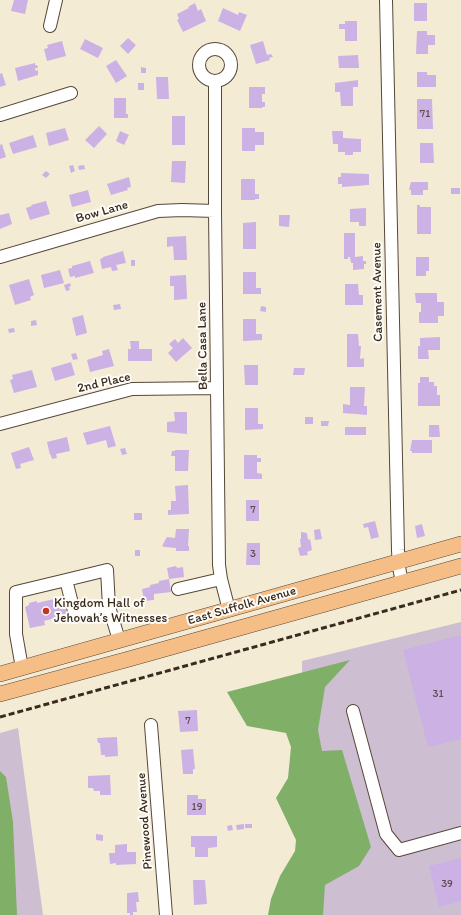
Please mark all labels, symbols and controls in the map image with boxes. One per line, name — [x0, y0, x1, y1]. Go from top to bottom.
house number: 71 — [420, 107, 430, 121]
street label: Bow Lane — [74, 197, 130, 227]
street label: Casement Avenue — [369, 242, 387, 342]
street label: Bella Casa Lane — [194, 302, 212, 390]
street label: 2nd Place — [76, 369, 132, 397]
house number: 7 — [250, 503, 256, 517]
house number: 3 — [250, 547, 256, 561]
street label: East Suffolk Avenue — [186, 583, 298, 629]
place label: Kingdom Hall of Jehovah’s Witnesses — [54, 596, 167, 627]
marker: Kingdom Hall of Jehovah’s Witnesses — [41, 606, 51, 616]
house number: 31 — [432, 687, 444, 701]
house number: 7 — [185, 714, 191, 728]
street label: Pinewood Avenue — [134, 772, 156, 870]
house number: 19 — [192, 800, 202, 814]
house number: 39 — [441, 877, 453, 891]

